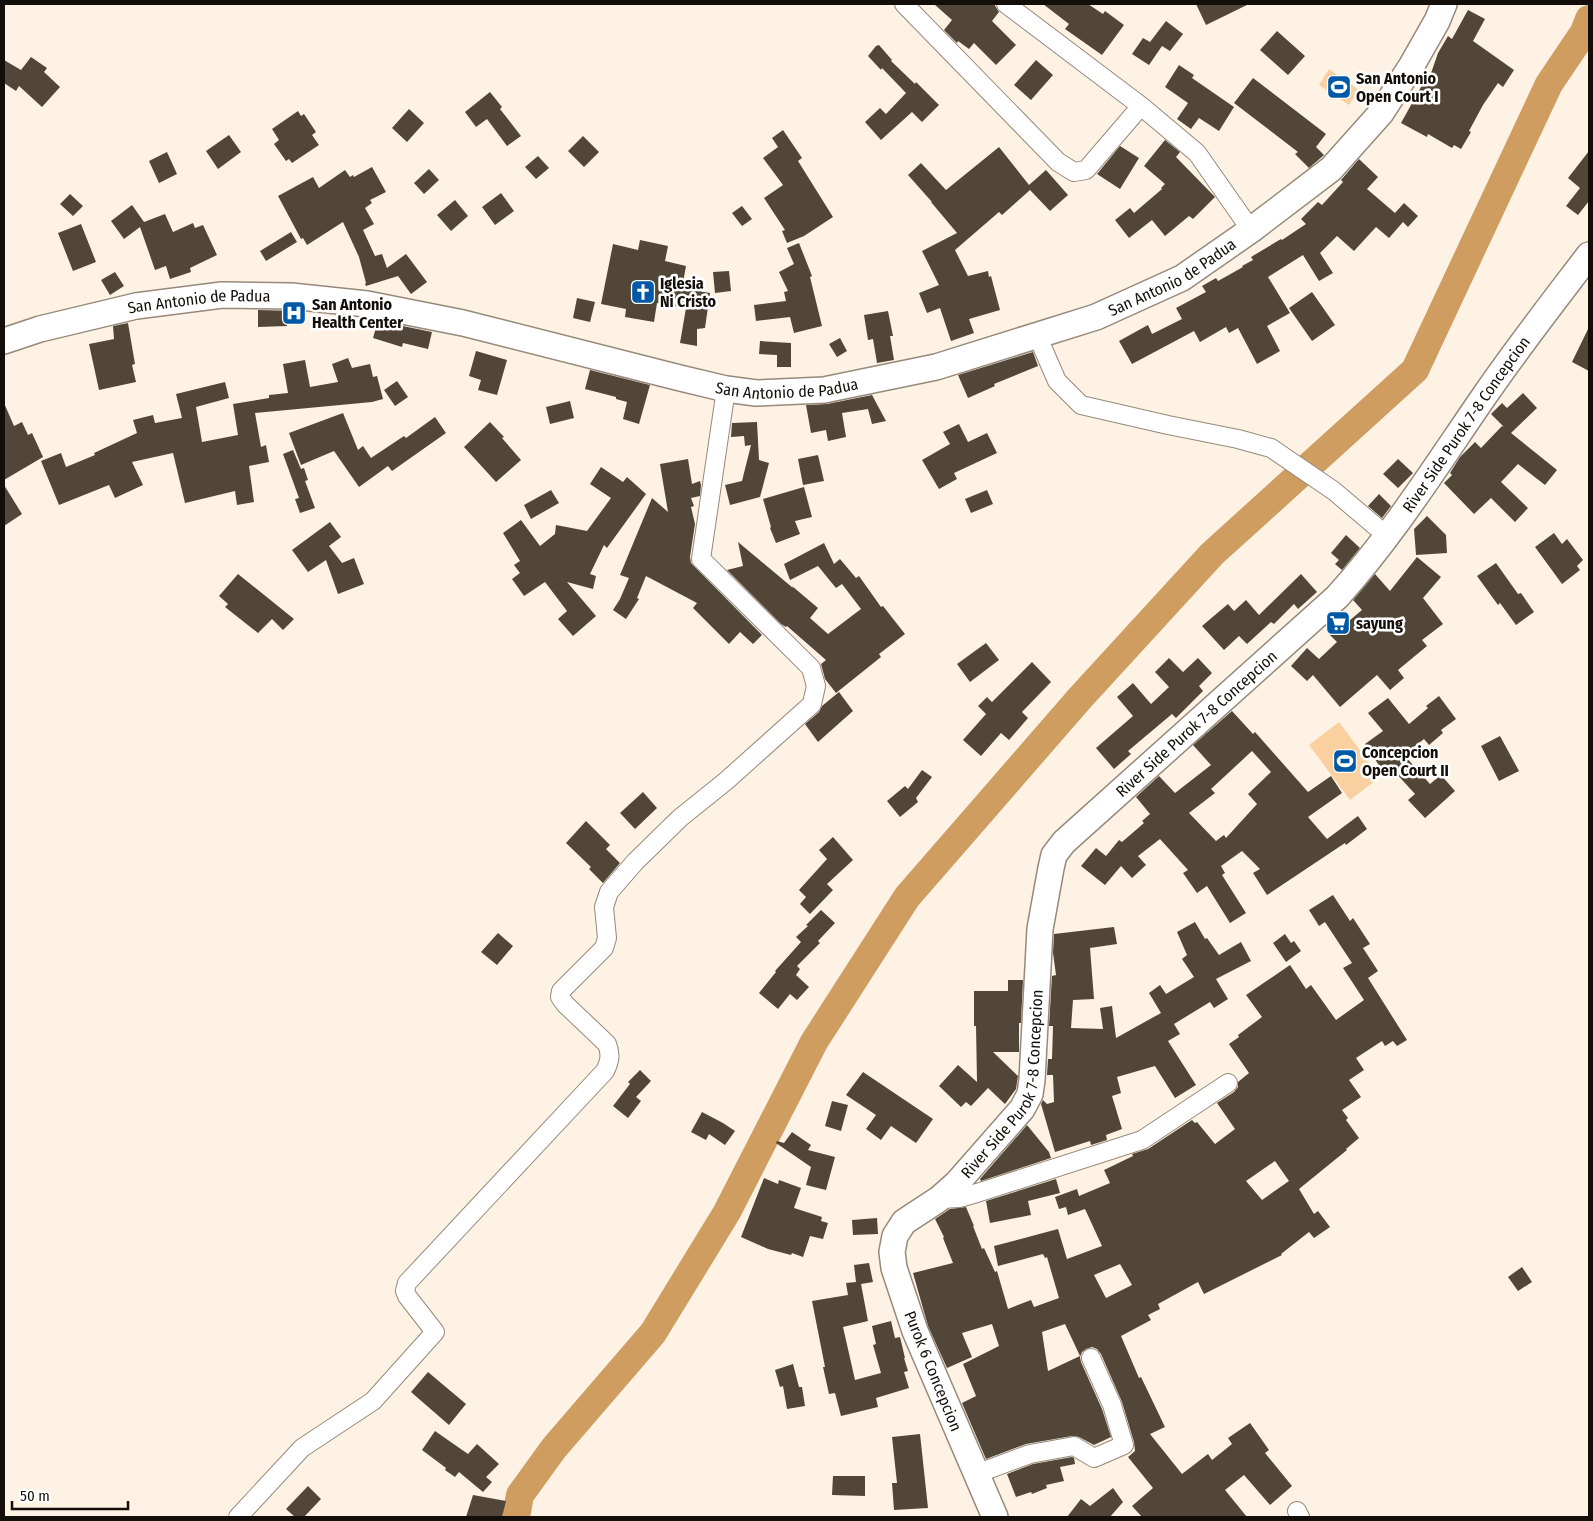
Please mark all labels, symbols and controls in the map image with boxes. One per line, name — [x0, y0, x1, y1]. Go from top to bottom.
place label: San Antonio Open Court I — [1356, 69, 1439, 106]
sports icon: San Antonio Open Court I — [1326, 74, 1352, 100]
street label: San Antonio de Padua — [1105, 234, 1239, 320]
place label: Iglesia Ni Cristo — [660, 274, 717, 311]
church icon: Iglesia Ni Cristo — [630, 279, 656, 305]
street label: San Antonio de Padua — [126, 285, 271, 317]
place label: San Antonio Health Center — [312, 295, 403, 332]
hospital icon: San Antonio Health Center — [281, 300, 307, 326]
street label: River Side Purok 7-8 Concepcion — [1398, 332, 1534, 516]
street label: San Antonio de Padua — [714, 374, 860, 403]
supermarket icon: sayung — [1325, 610, 1351, 636]
place label: sayung — [1356, 614, 1403, 633]
street label: River Side Purok 7-8 Concepcion — [1112, 646, 1281, 801]
place label: Concepcion Open Court II — [1362, 743, 1449, 780]
sports icon: Concepcion Open Court II — [1332, 748, 1358, 774]
street label: River Side Purok 7-8 Concepcion — [957, 989, 1046, 1182]
street label: Purok 6 Concepcion — [900, 1308, 966, 1434]
scale bar — [12, 1478, 129, 1510]
text: 50 m — [20, 1487, 50, 1505]

